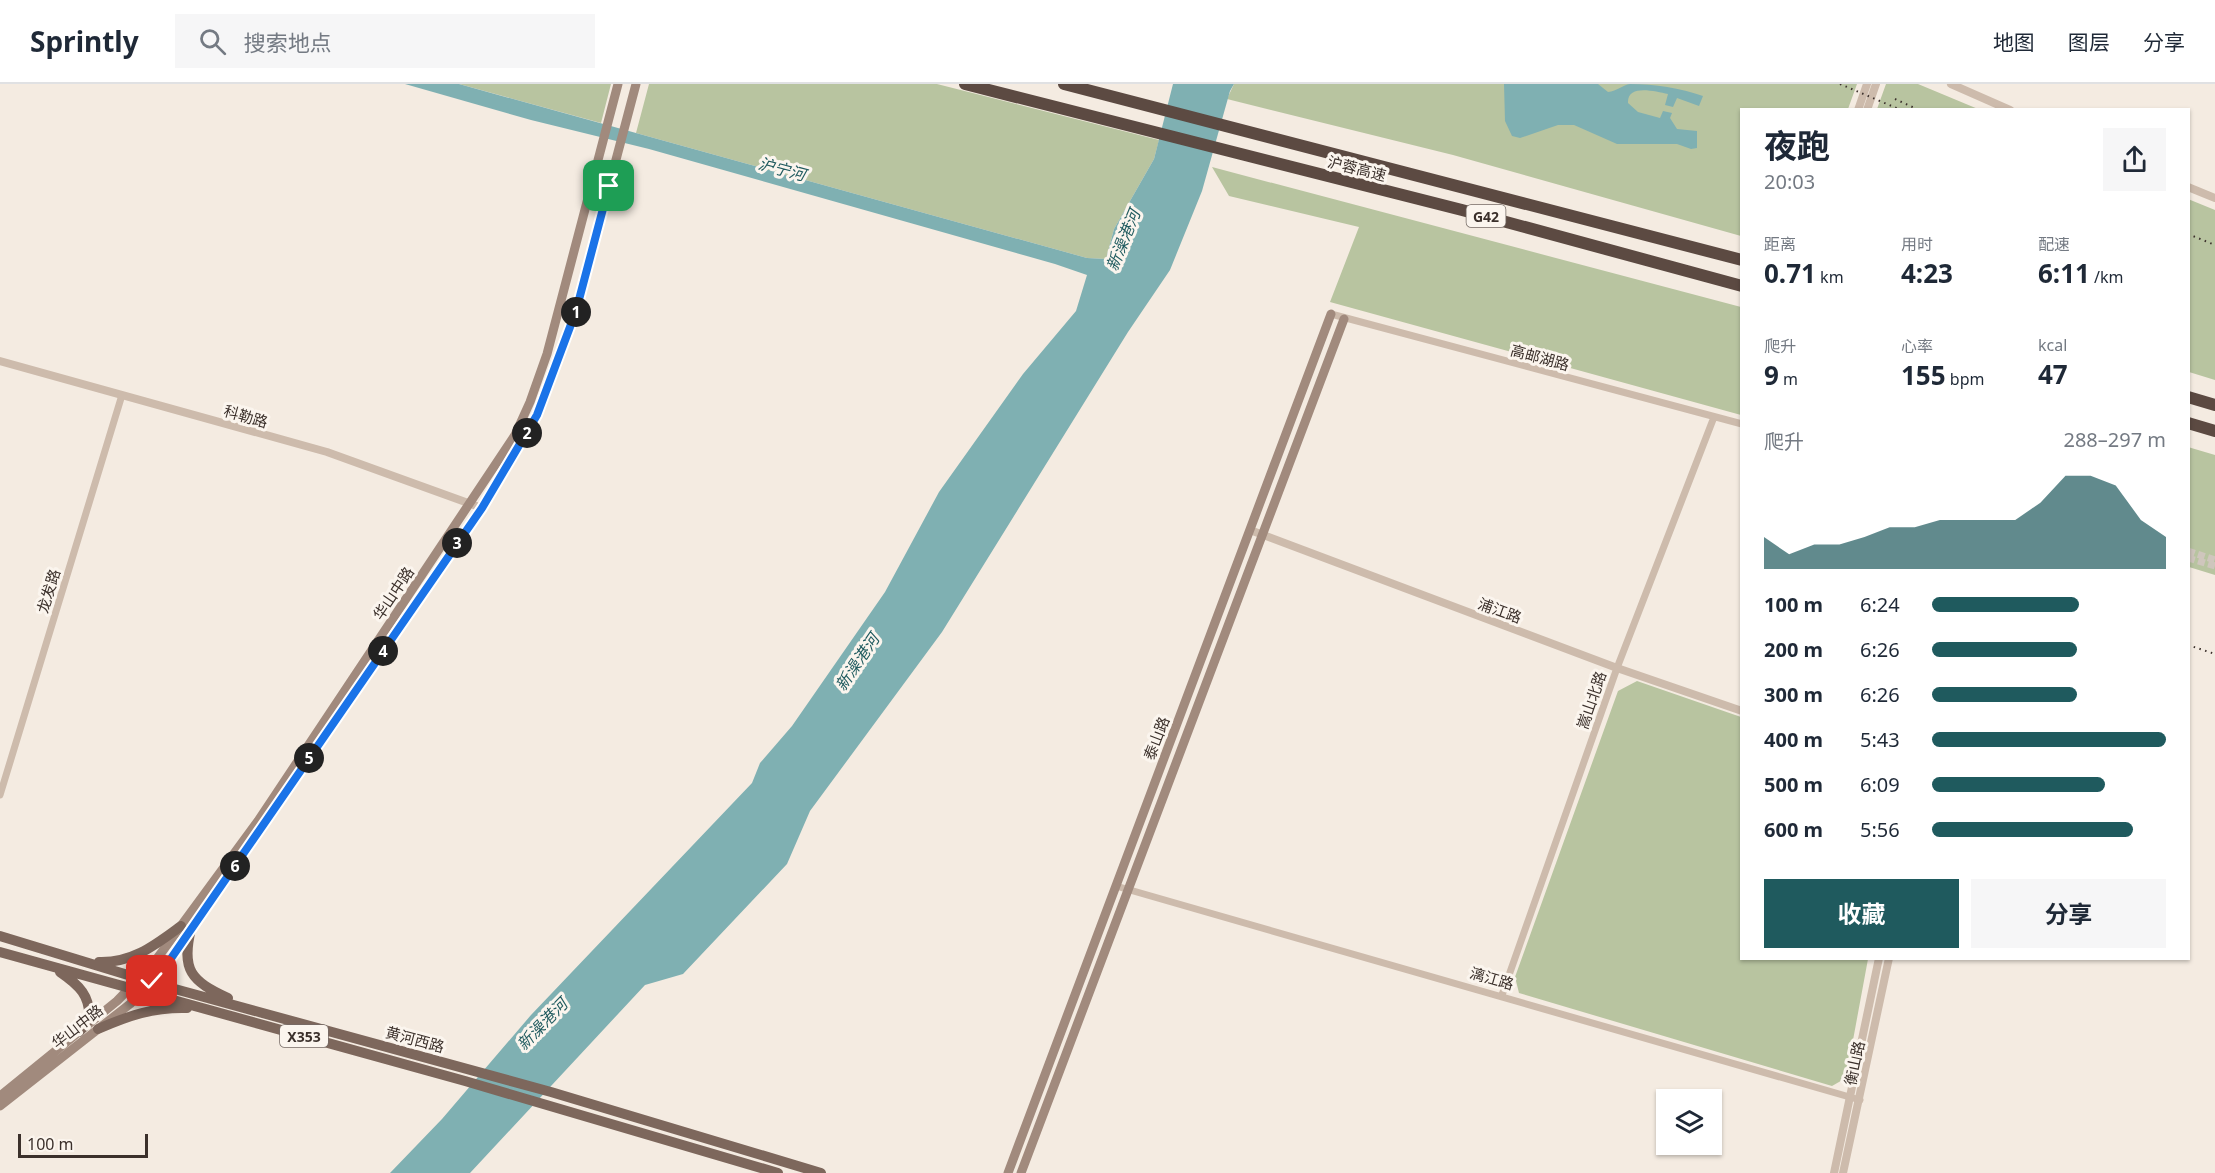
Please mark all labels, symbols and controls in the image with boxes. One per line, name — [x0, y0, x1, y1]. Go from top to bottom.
search box — [175, 14, 595, 68]
text: Sprintly — [30, 22, 139, 60]
icon: search — [196, 25, 229, 58]
text: 搜索地点 — [244, 27, 332, 57]
text: 地图 — [1993, 28, 2035, 56]
text: 图层 — [2068, 28, 2110, 56]
text: 分享 — [2143, 28, 2185, 56]
text: 夜跑 — [1764, 123, 1830, 168]
button: share — [2103, 128, 2166, 191]
street label: 沪蓉高速 — [1325, 151, 1389, 185]
water label: 沪宁河 — [756, 152, 811, 187]
pin — [583, 160, 634, 211]
text: 20:03 — [1764, 168, 1815, 195]
icon: arrive — [592, 169, 625, 202]
water label: 新澡港河 — [1101, 203, 1146, 274]
road number: G42 — [1466, 205, 1506, 227]
text: 距离 — [1764, 233, 1796, 255]
text: 用时 — [1901, 233, 1933, 255]
text: 配速 — [2038, 233, 2070, 255]
text: 0.71 — [1764, 255, 1816, 291]
text: 4:23 — [1901, 255, 1953, 291]
text: 6:11 — [2038, 255, 2090, 291]
text: km — [1816, 266, 1844, 288]
text: /km — [2090, 266, 2124, 288]
pin: 1 — [561, 297, 591, 327]
text: 1 — [571, 301, 581, 323]
text: kcal — [2038, 334, 2067, 356]
text: 爬升 — [1764, 335, 1796, 357]
text: 心率 — [1901, 335, 1933, 357]
street label: 高邮湖路 — [1508, 340, 1572, 374]
text: 47 — [2038, 356, 2068, 392]
text: 9 — [1764, 357, 1779, 393]
text: 155 — [1901, 357, 1946, 393]
text: m — [1779, 368, 1798, 390]
text: bpm — [1946, 368, 1984, 390]
street label: 科勒路 — [222, 400, 270, 432]
pin: 2 — [512, 418, 542, 448]
text: 2 — [522, 422, 532, 444]
text: 288–297 m — [2063, 426, 2166, 453]
text: 爬升 — [1764, 428, 1804, 455]
pin: 3 — [442, 528, 472, 558]
text: 3 — [452, 532, 462, 554]
street label: 华山中路 — [368, 563, 418, 623]
street label: 龙发路 — [32, 567, 64, 615]
text: 100 m — [1764, 591, 1823, 618]
text: 6:24 — [1860, 591, 1900, 618]
street label: 浦江路 — [1475, 593, 1525, 627]
water label: 新澡港河 — [830, 627, 886, 695]
pin: 4 — [368, 636, 398, 666]
text: 200 m — [1764, 636, 1823, 663]
text: 6:26 — [1860, 636, 1900, 663]
text: 4 — [378, 640, 388, 662]
street label: 嵩山北路 — [1572, 668, 1610, 732]
text: 300 m — [1764, 681, 1823, 708]
text: 6:26 — [1860, 681, 1900, 708]
street label: 泰山路 — [1139, 713, 1173, 763]
text: 400 m — [1764, 726, 1823, 753]
text: 5:43 — [1860, 726, 1900, 753]
pin: 5 — [294, 743, 324, 773]
text: 5 — [304, 747, 314, 769]
text: 500 m — [1764, 771, 1823, 798]
text: 6:09 — [1860, 771, 1900, 798]
text: 600 m — [1764, 816, 1823, 843]
text: 5:56 — [1860, 816, 1900, 843]
pin: 6 — [220, 851, 250, 881]
text: 6 — [230, 855, 240, 877]
button: 收藏 — [1764, 879, 1959, 948]
button: 分享 — [1971, 879, 2166, 948]
pin — [126, 955, 177, 1006]
street label: 漓江路 — [1468, 962, 1516, 994]
icon: check — [135, 964, 168, 997]
water label: 新澡港河 — [512, 991, 574, 1055]
street label: 华山中路 — [47, 1000, 107, 1052]
street label: 黄河西路 — [383, 1022, 447, 1056]
road number: X353 — [280, 1025, 328, 1047]
street label: 衡山路 — [1840, 1039, 1868, 1087]
map controls — [1656, 1089, 1722, 1155]
button: layers — [1656, 1089, 1722, 1155]
scale bar — [18, 1131, 148, 1158]
text: 100 m — [27, 1133, 74, 1155]

